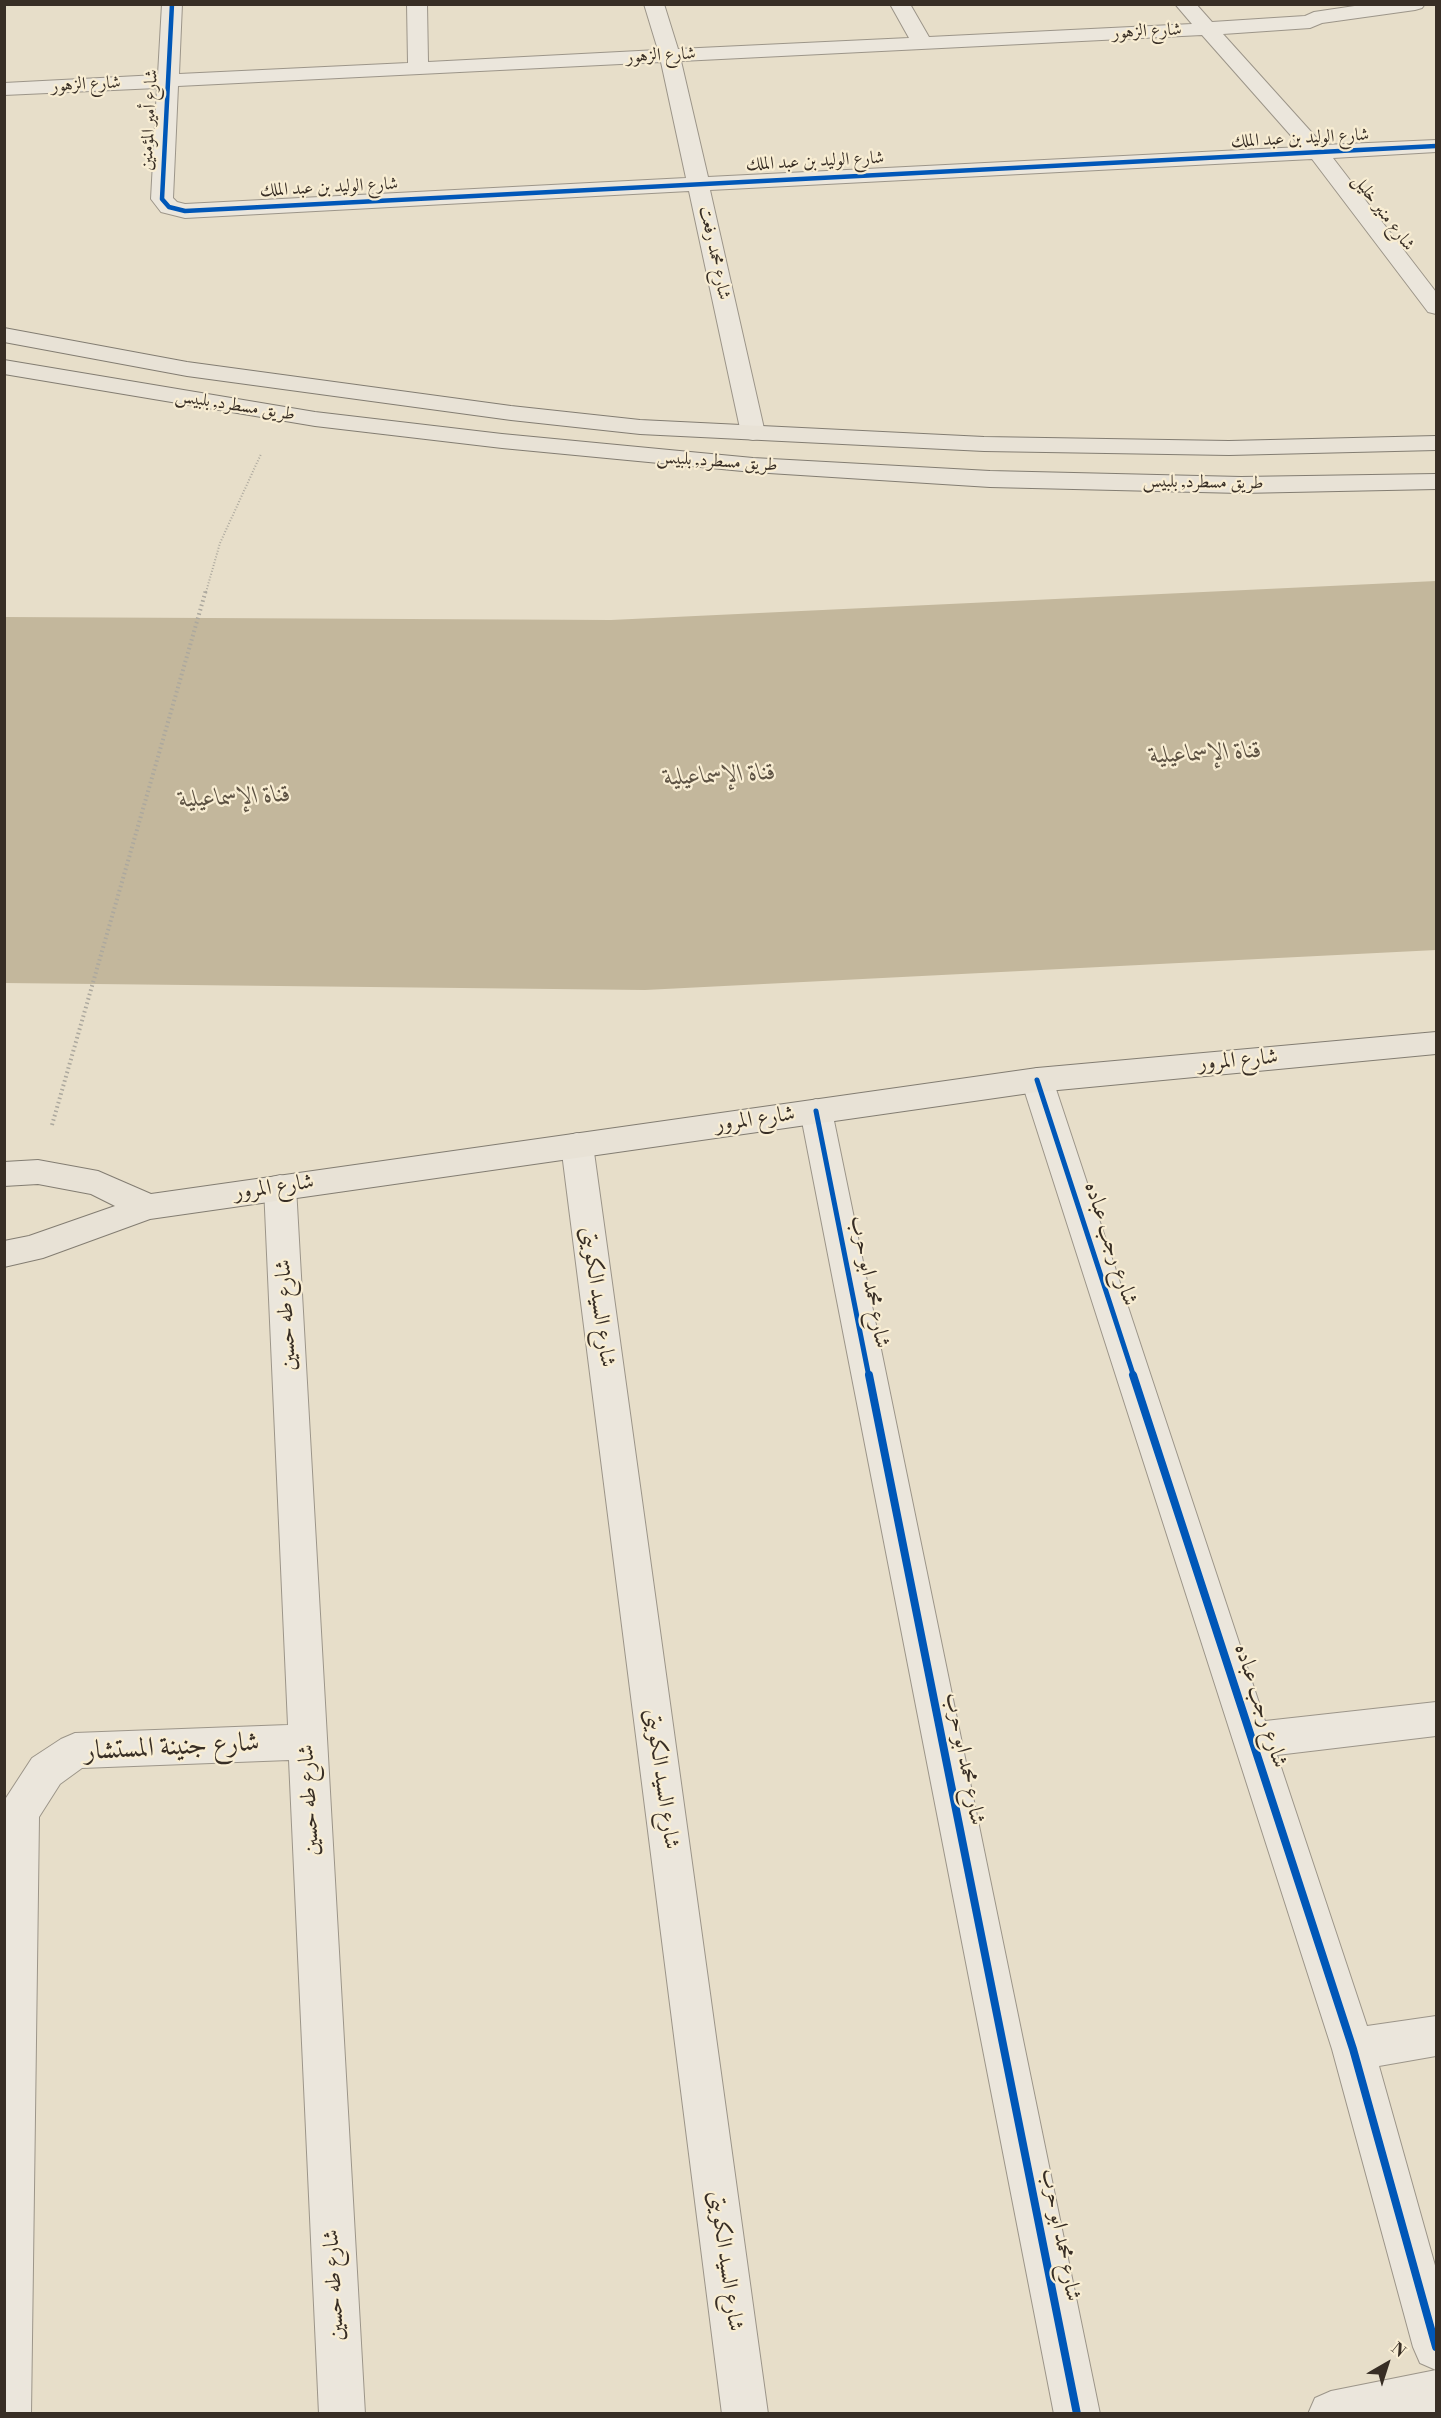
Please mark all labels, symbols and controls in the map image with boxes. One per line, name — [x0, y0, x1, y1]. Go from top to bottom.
street label: شارع الزهور — [1112, 19, 1182, 45]
street label: شارع الزهور — [626, 43, 696, 69]
street label: شارع أمير المؤمنين — [137, 69, 163, 171]
street label: شارع الزهور — [51, 72, 121, 98]
street label: شارع الوليد بن عبد الملك — [1230, 125, 1370, 153]
street label: شارع الوليد بن عبد الملك — [745, 148, 885, 176]
street label: شارع منير خليل — [1347, 170, 1419, 256]
street label: شارع الوليد بن عبد الملك — [259, 174, 399, 202]
street label: شارع محمد رفعت — [694, 204, 734, 302]
street label: طريق مسطرد, بلبيس — [174, 386, 296, 426]
street label: طريق مسطرد, بلبيس — [656, 447, 778, 477]
street label: طريق مسطرد, بلبيس — [1142, 471, 1264, 495]
water label: قناة الإسماعيلية — [1149, 737, 1263, 771]
water label: قناة الإسماعيلية — [663, 759, 777, 793]
water label: قناة الإسماعيلية — [178, 781, 292, 815]
street label: شارع المرور — [1197, 1044, 1279, 1078]
street label: شارع المرور — [713, 1101, 797, 1139]
street label: شارع المرور — [232, 1169, 316, 1207]
street label: شارع رجب عباده — [1078, 1179, 1142, 1309]
street label: شارع محمد ابو حرب — [843, 1213, 895, 1351]
street label: شارع السيد الكويتى — [574, 1225, 620, 1369]
street label: شارع طه حسين — [271, 1259, 303, 1371]
street label: شارع رجب عباده — [1228, 1641, 1292, 1771]
street label: شارع محمد ابو حرب — [938, 1690, 990, 1828]
street label: شارع السيد الكويتى — [638, 1707, 684, 1851]
street label: شارع جنينة المستشار — [84, 1727, 260, 1769]
street label: شارع طه حسين — [294, 1744, 326, 1856]
street label: شارع محمد ابو حرب — [1034, 2166, 1086, 2304]
street label: شارع السيد الكويتى — [702, 2189, 748, 2333]
street label: شارع طه حسين — [319, 2229, 351, 2341]
north arrow — [1357, 2334, 1417, 2394]
text: N — [1387, 2338, 1410, 2362]

